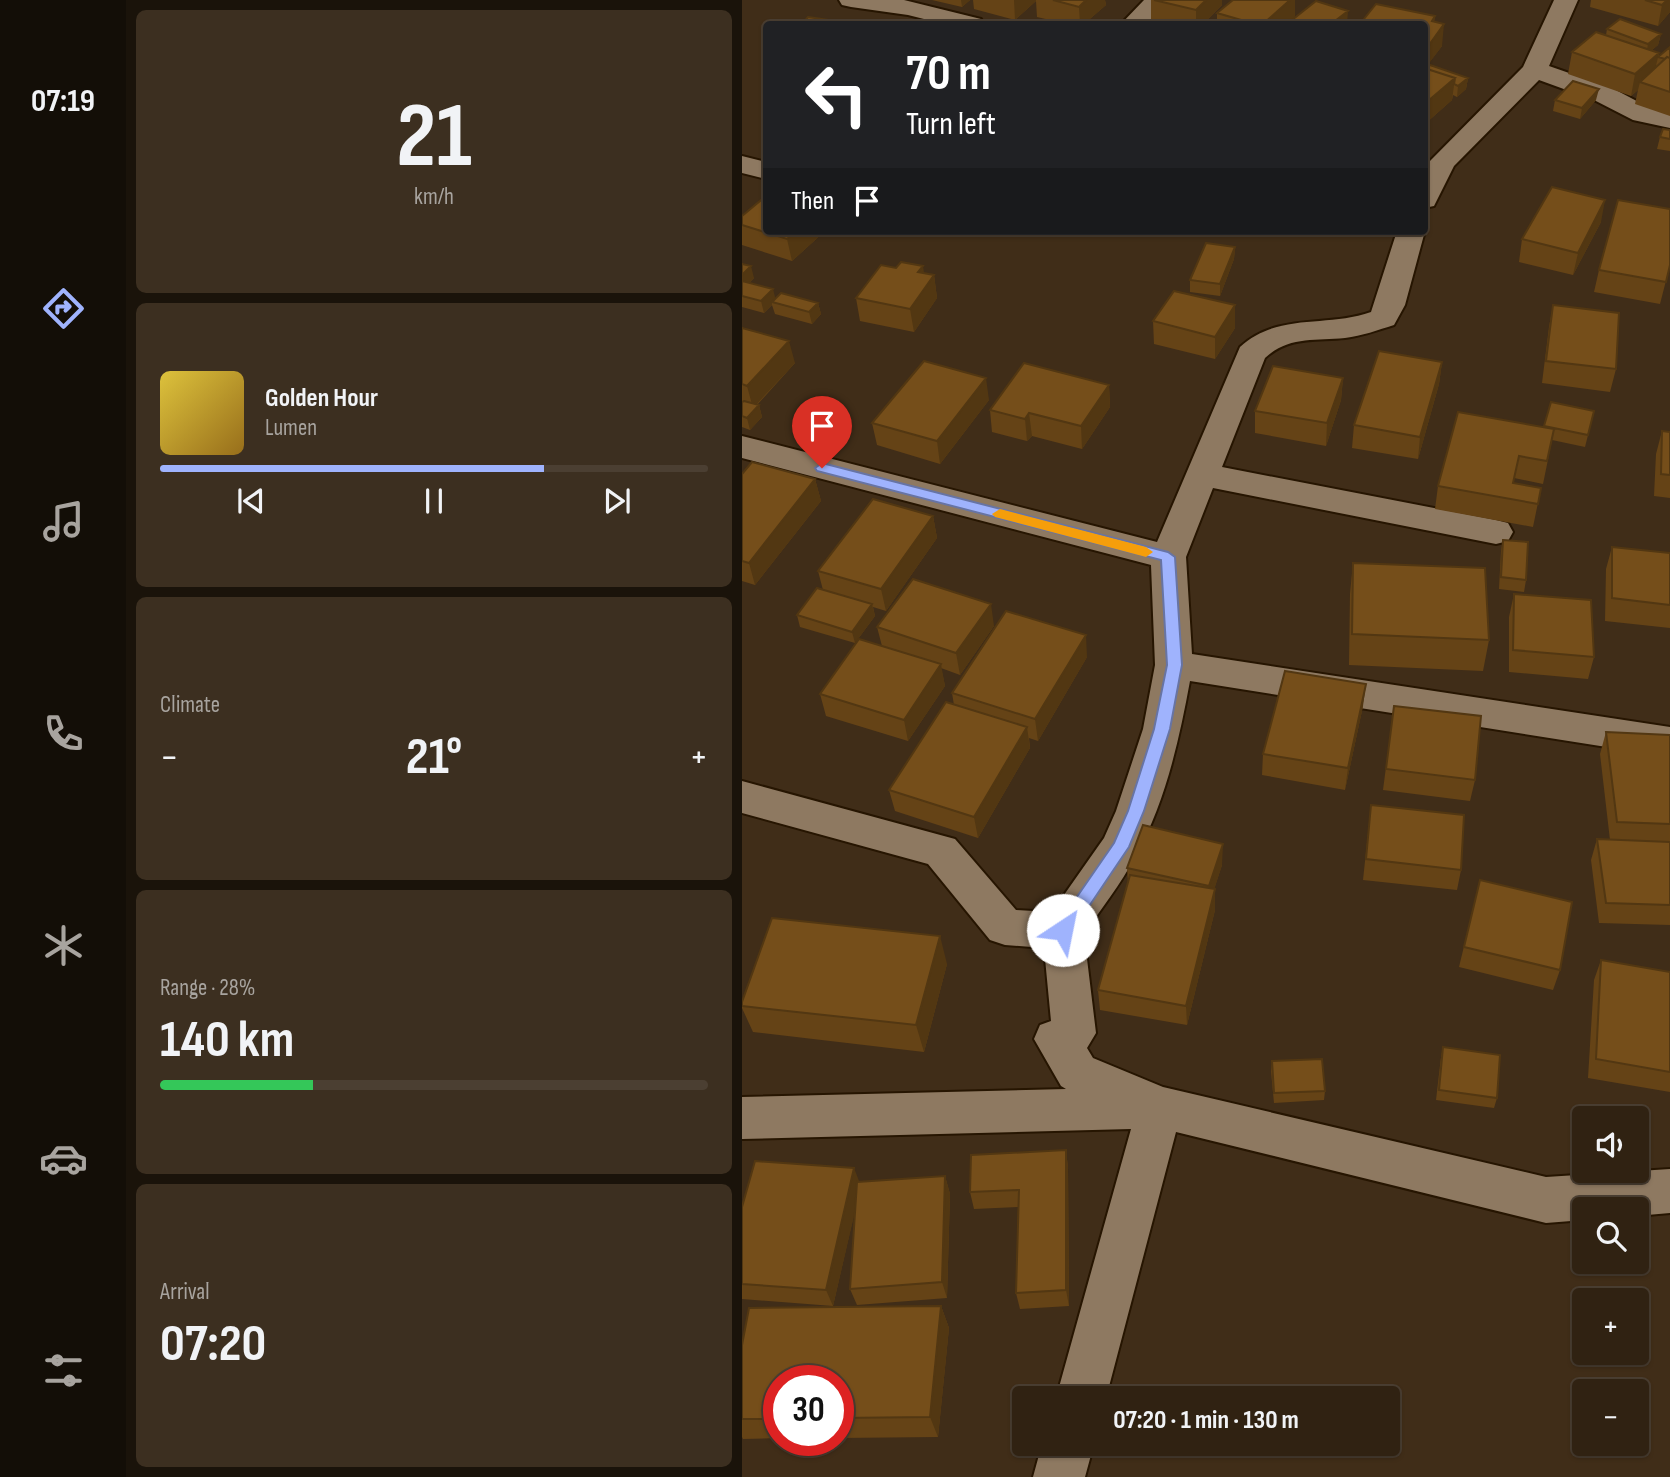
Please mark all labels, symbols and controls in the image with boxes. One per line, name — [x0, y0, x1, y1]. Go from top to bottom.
text: 70 m — [906, 45, 991, 104]
icon: left — [791, 49, 882, 140]
text: 07:19 — [31, 82, 95, 121]
text: 21 — [396, 83, 472, 192]
text: Turn left — [906, 105, 996, 144]
icon: arrive — [848, 182, 886, 220]
text: km/h — [414, 183, 454, 211]
text: Then — [791, 186, 834, 217]
icon: directions — [39, 284, 88, 333]
text: Golden Hour — [265, 383, 378, 414]
pin — [792, 396, 852, 468]
icon: arrive — [803, 407, 841, 445]
text: Lumen — [265, 414, 317, 442]
icon: previous — [232, 482, 270, 520]
icon: pause — [415, 482, 453, 520]
icon: next — [598, 482, 636, 520]
icon: music — [39, 497, 88, 546]
text: Climate — [160, 691, 220, 719]
icon: phone — [39, 709, 88, 758]
text: 21° — [406, 726, 462, 789]
text: − — [160, 735, 179, 780]
text: + — [689, 735, 708, 780]
position arrow — [1026, 893, 1100, 967]
icon: climate — [39, 921, 88, 970]
text: Range · 28% — [160, 974, 255, 1002]
text: 140 km — [160, 1009, 294, 1072]
map controls — [1572, 1106, 1649, 1456]
button: sound — [1572, 1106, 1649, 1183]
icon: car — [39, 1134, 88, 1183]
button: search — [1572, 1197, 1649, 1274]
text: Arrival — [160, 1278, 209, 1306]
button: + — [1572, 1288, 1649, 1365]
text: 07:20 — [160, 1313, 266, 1376]
icon: filters — [39, 1346, 88, 1395]
speed limit sign: 30 — [763, 1365, 854, 1456]
button: − — [1572, 1379, 1649, 1456]
text: 07:20 · 1 min · 130 m — [1113, 1405, 1299, 1436]

